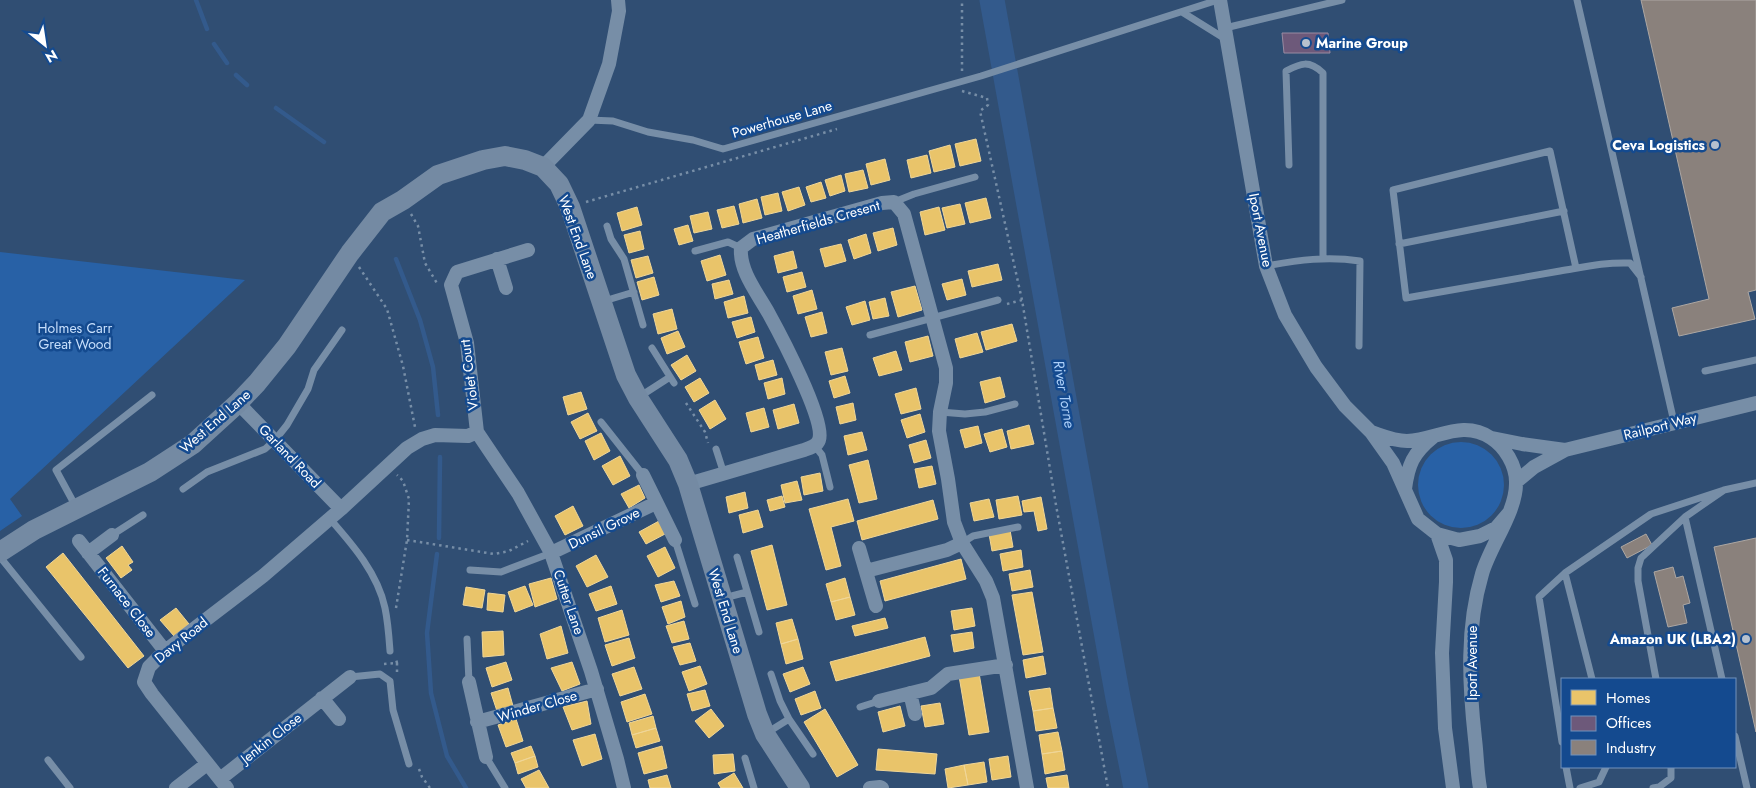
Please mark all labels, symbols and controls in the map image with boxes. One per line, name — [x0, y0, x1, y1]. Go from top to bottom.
north arrow — [20, 20, 70, 70]
place label: Marine Group — [1316, 33, 1408, 53]
marker: Marine Group — [1300, 37, 1312, 49]
text: N — [42, 45, 61, 68]
street label: Powerhouse Lane — [730, 95, 834, 143]
place label: Ceva Logistics — [1612, 135, 1706, 155]
marker: Ceva Logistics — [1709, 139, 1721, 151]
street label: Iport Avenue — [1244, 191, 1278, 269]
street label: West End Lane — [554, 192, 602, 282]
street label: Heatherfields Cresent — [754, 195, 883, 249]
park label: Holmes Carr Great Wood — [38, 318, 113, 354]
street label: Violet Court — [455, 338, 483, 412]
water label: River Torne — [1047, 358, 1081, 430]
street label: West End Lane — [175, 385, 255, 457]
street label: Railport Way — [1621, 407, 1699, 445]
street label: Garland Road — [254, 420, 326, 492]
street label: Dunsil Grove — [565, 502, 643, 554]
street label: Furnace Close — [93, 563, 161, 641]
street label: West End Lane — [704, 566, 748, 656]
street label: Cutter Lane — [549, 567, 589, 637]
street label: Davy Road — [150, 612, 212, 668]
street label: Iport Avenue — [1462, 625, 1482, 701]
place label: Amazon UK (LBA2) — [1609, 629, 1736, 649]
marker: Amazon UK (LBA2) — [1740, 633, 1752, 645]
legend — [1561, 678, 1736, 768]
street label: Winder Close — [495, 685, 579, 727]
text: Homes — [1606, 687, 1650, 709]
street label: Jenkin Close — [235, 708, 306, 769]
text: Offices — [1606, 712, 1651, 734]
text: Industry — [1606, 737, 1656, 759]

